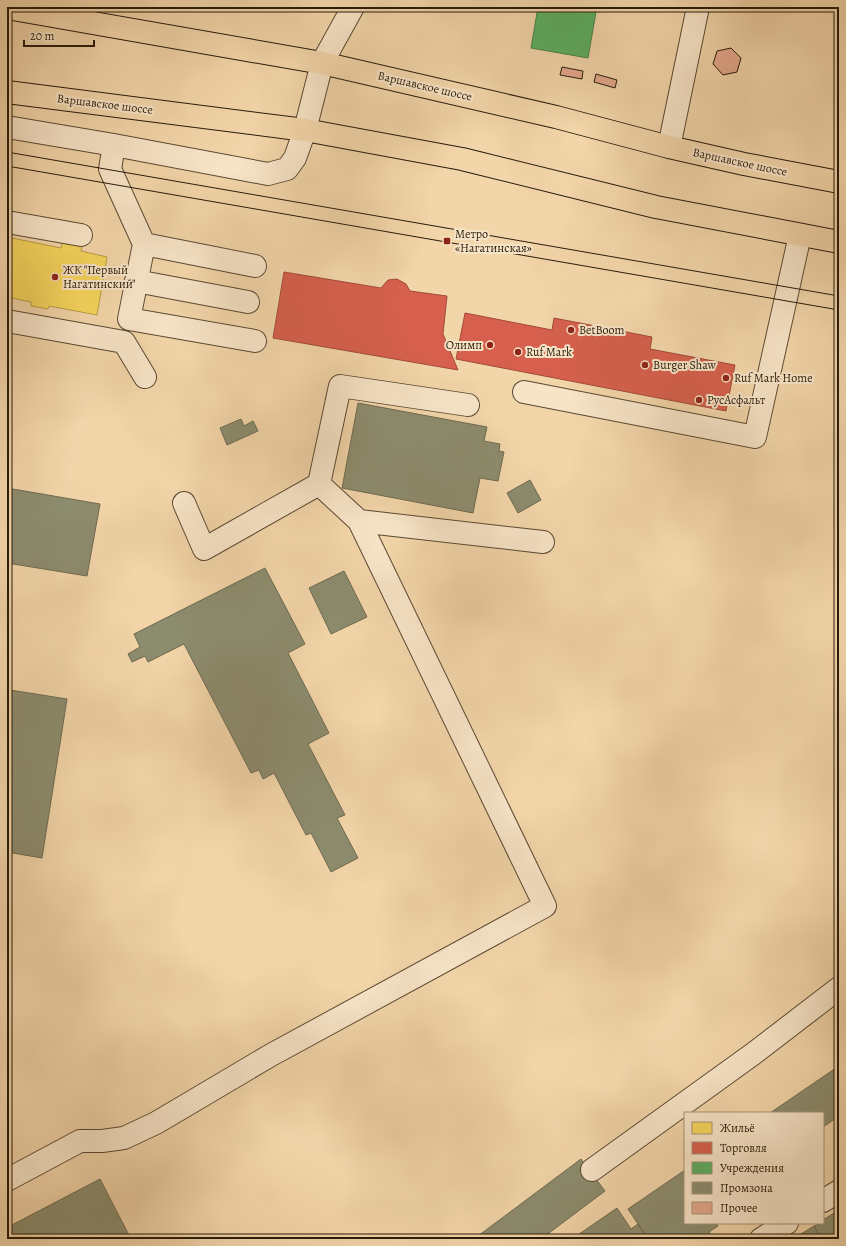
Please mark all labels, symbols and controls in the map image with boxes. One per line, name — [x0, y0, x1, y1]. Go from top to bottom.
scale bar — [24, 22, 94, 48]
text: 20 m — [30, 28, 54, 44]
street label: Варшавское шоссе — [376, 67, 474, 105]
street label: Варшавское шоссе — [56, 90, 154, 118]
street label: Варшавское шоссе — [691, 144, 789, 180]
place label: Метро «Нагатинская» — [455, 226, 532, 256]
marker: Метро «Нагатинская» — [442, 236, 452, 246]
place label: ЖК "Первый Нагатинский" — [63, 262, 136, 292]
marker: ЖК "Первый Нагатинский" — [50, 272, 60, 282]
place label: BetBoom — [579, 322, 624, 338]
marker: BetBoom — [566, 325, 576, 335]
place label: Олимп — [446, 337, 482, 353]
marker: Олимп — [485, 340, 495, 350]
place label: Ruf Mark — [526, 344, 572, 360]
marker: Ruf Mark — [513, 347, 523, 357]
place label: Burger Shaw — [653, 357, 717, 373]
marker: Burger Shaw — [640, 360, 650, 370]
place label: Ruf Mark Home — [734, 370, 813, 386]
marker: Ruf Mark Home — [721, 373, 731, 383]
place label: РусАсфальт — [707, 392, 766, 408]
marker: РусАсфальт — [694, 395, 704, 405]
legend — [684, 1112, 824, 1224]
text: Жильё — [720, 1120, 755, 1136]
text: Торговля — [720, 1140, 767, 1156]
text: Учреждения — [720, 1160, 784, 1176]
text: Промзона — [720, 1180, 773, 1196]
text: Прочее — [720, 1200, 758, 1216]

